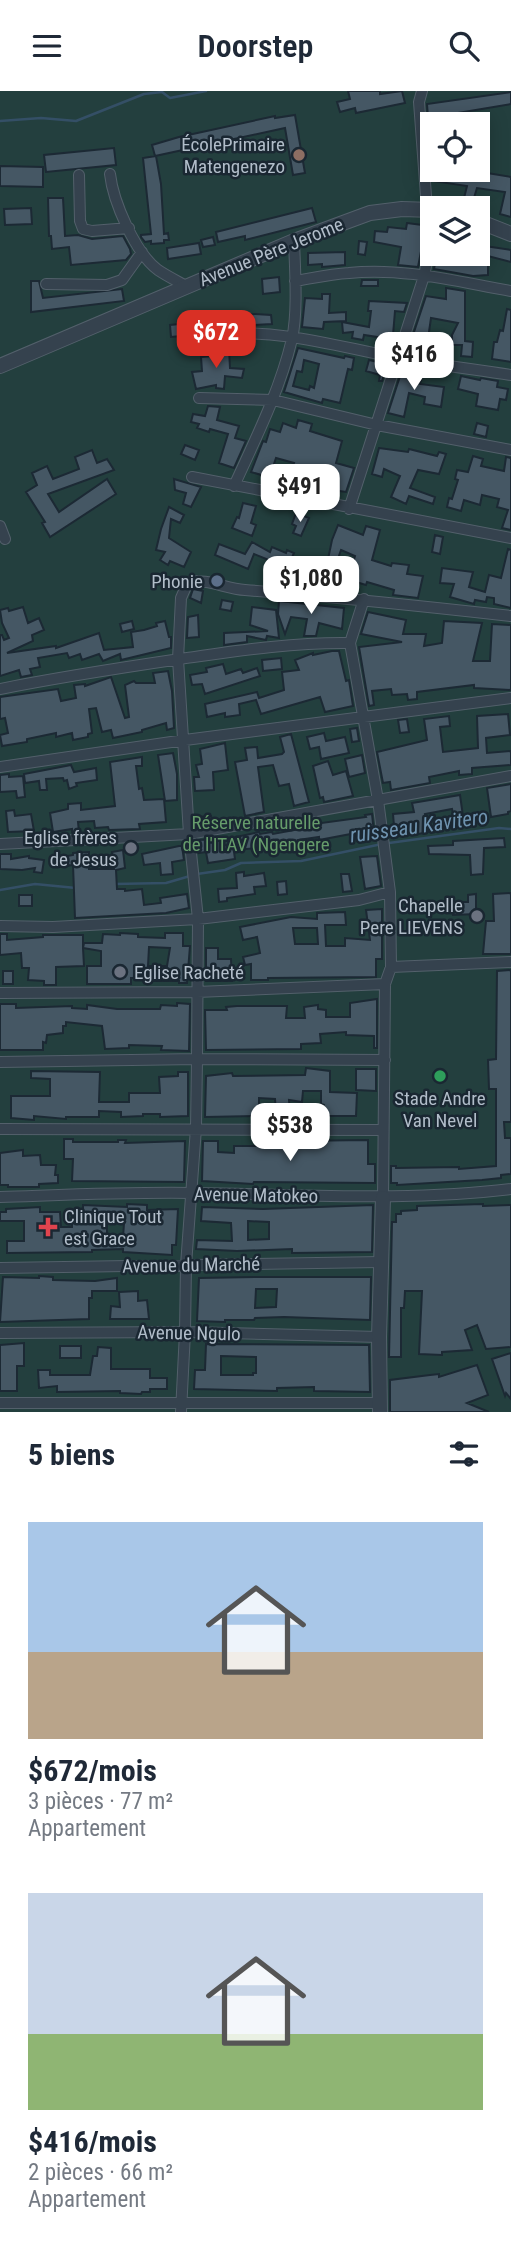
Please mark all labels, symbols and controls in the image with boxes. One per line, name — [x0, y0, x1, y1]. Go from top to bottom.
icon: menu — [28, 27, 66, 65]
text: Doorstep — [198, 27, 313, 65]
icon: search — [445, 27, 483, 65]
map controls — [420, 112, 490, 266]
button: locate — [420, 112, 490, 182]
place label: ÉcolePrimaire Matengenezo — [181, 133, 285, 178]
marker: ÉcolePrimaire Matengenezo — [291, 147, 307, 163]
button: layers — [420, 196, 490, 266]
street label: Avenue Père Jerome — [195, 213, 347, 291]
pin: $672 — [175, 310, 257, 370]
text: $672 — [193, 319, 239, 346]
pin: $416 — [373, 333, 455, 392]
text: $416 — [391, 341, 437, 368]
pin: $491 — [259, 465, 341, 524]
text: $491 — [277, 473, 323, 500]
pin: $1,080 — [254, 557, 368, 616]
text: $1,080 — [279, 565, 343, 592]
place label: Phonie — [151, 570, 203, 593]
marker: Phonie — [209, 573, 225, 589]
water label: ruisseau Kavitero — [348, 804, 490, 848]
park label: Réserve naturelle de l'ITAV (Ngengere — [182, 811, 330, 856]
place label: Eglise frères de Jesus — [24, 826, 117, 871]
marker: Eglise frères de Jesus — [123, 840, 139, 856]
place label: Chapelle Pere LIEVENS — [360, 894, 463, 939]
marker: Chapelle Pere LIEVENS — [469, 908, 485, 924]
place label: Eglise Racheté — [134, 961, 244, 984]
marker: Eglise Racheté — [112, 964, 128, 980]
marker: Stade Andre Van Nevel — [432, 1068, 448, 1084]
place label: Stade Andre Van Nevel — [394, 1087, 486, 1132]
pin: $538 — [249, 1103, 331, 1163]
text: $538 — [267, 1112, 313, 1139]
street label: Avenue Matokeo — [194, 1182, 318, 1208]
place label: Clinique Tout est Grace — [64, 1205, 162, 1250]
marker: Clinique Tout est Grace — [38, 1217, 58, 1237]
street label: Avenue du Marché — [122, 1252, 260, 1278]
street label: Avenue Ngulo — [137, 1321, 241, 1345]
icon: filters — [445, 1435, 483, 1473]
text: 5 biens — [28, 1437, 115, 1472]
icon: home — [193, 1567, 319, 1693]
text: $672/mois — [28, 1753, 157, 1788]
text: 3 pièces · 77 m² — [28, 1788, 173, 1815]
text: Appartement — [28, 1815, 146, 1842]
icon: home — [193, 1938, 319, 2064]
text: $416/mois — [28, 2124, 157, 2159]
text: 2 pièces · 66 m² — [28, 2159, 173, 2186]
text: Appartement — [28, 2186, 146, 2213]

